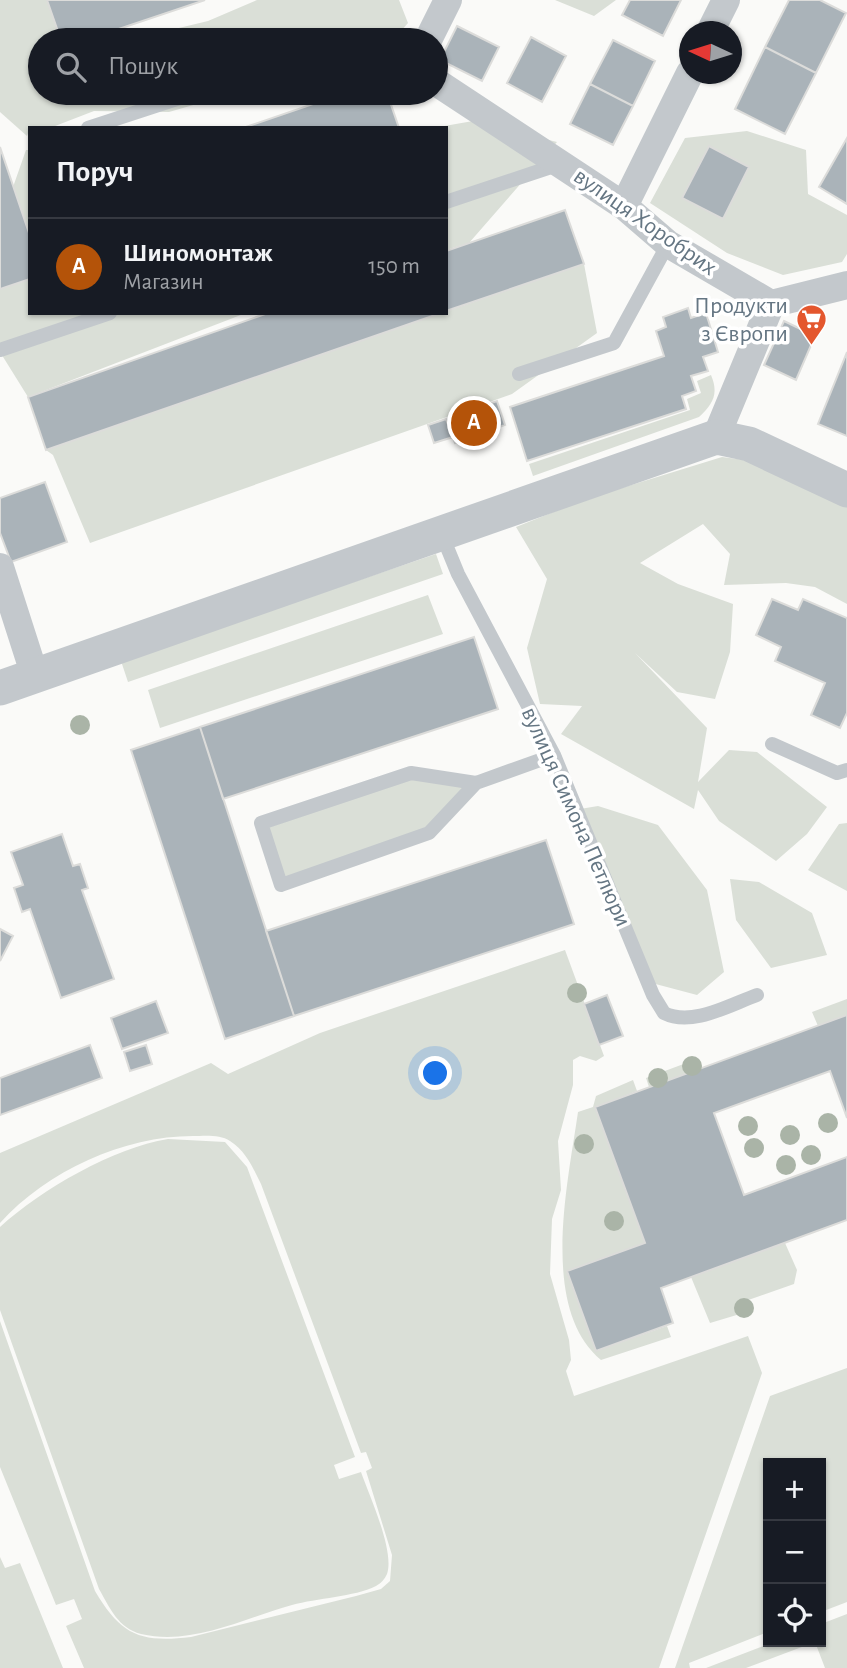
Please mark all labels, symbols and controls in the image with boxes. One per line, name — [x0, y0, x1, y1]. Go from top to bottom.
north arrow — [679, 21, 742, 84]
search box — [28, 28, 448, 105]
icon: search — [52, 48, 90, 86]
text: Пошук — [108, 53, 178, 79]
text: Поруч — [56, 157, 134, 187]
street label: вулиця Хоробрих — [569, 164, 721, 280]
text: Шиномонтаж — [123, 240, 273, 266]
text: A — [72, 255, 86, 278]
text: 150 m — [368, 255, 420, 278]
text: Магазин — [123, 271, 204, 294]
place label: Продукти з Європи — [694, 294, 788, 346]
supermarket icon: Продукти з Європи — [794, 303, 828, 347]
pin: A — [451, 397, 497, 449]
street label: вулиця Симона Петлюри — [517, 703, 635, 931]
your location — [418, 1056, 452, 1090]
map controls — [763, 1458, 826, 1647]
button: + — [763, 1458, 826, 1521]
button: − — [763, 1521, 826, 1584]
button: locate — [763, 1584, 826, 1647]

